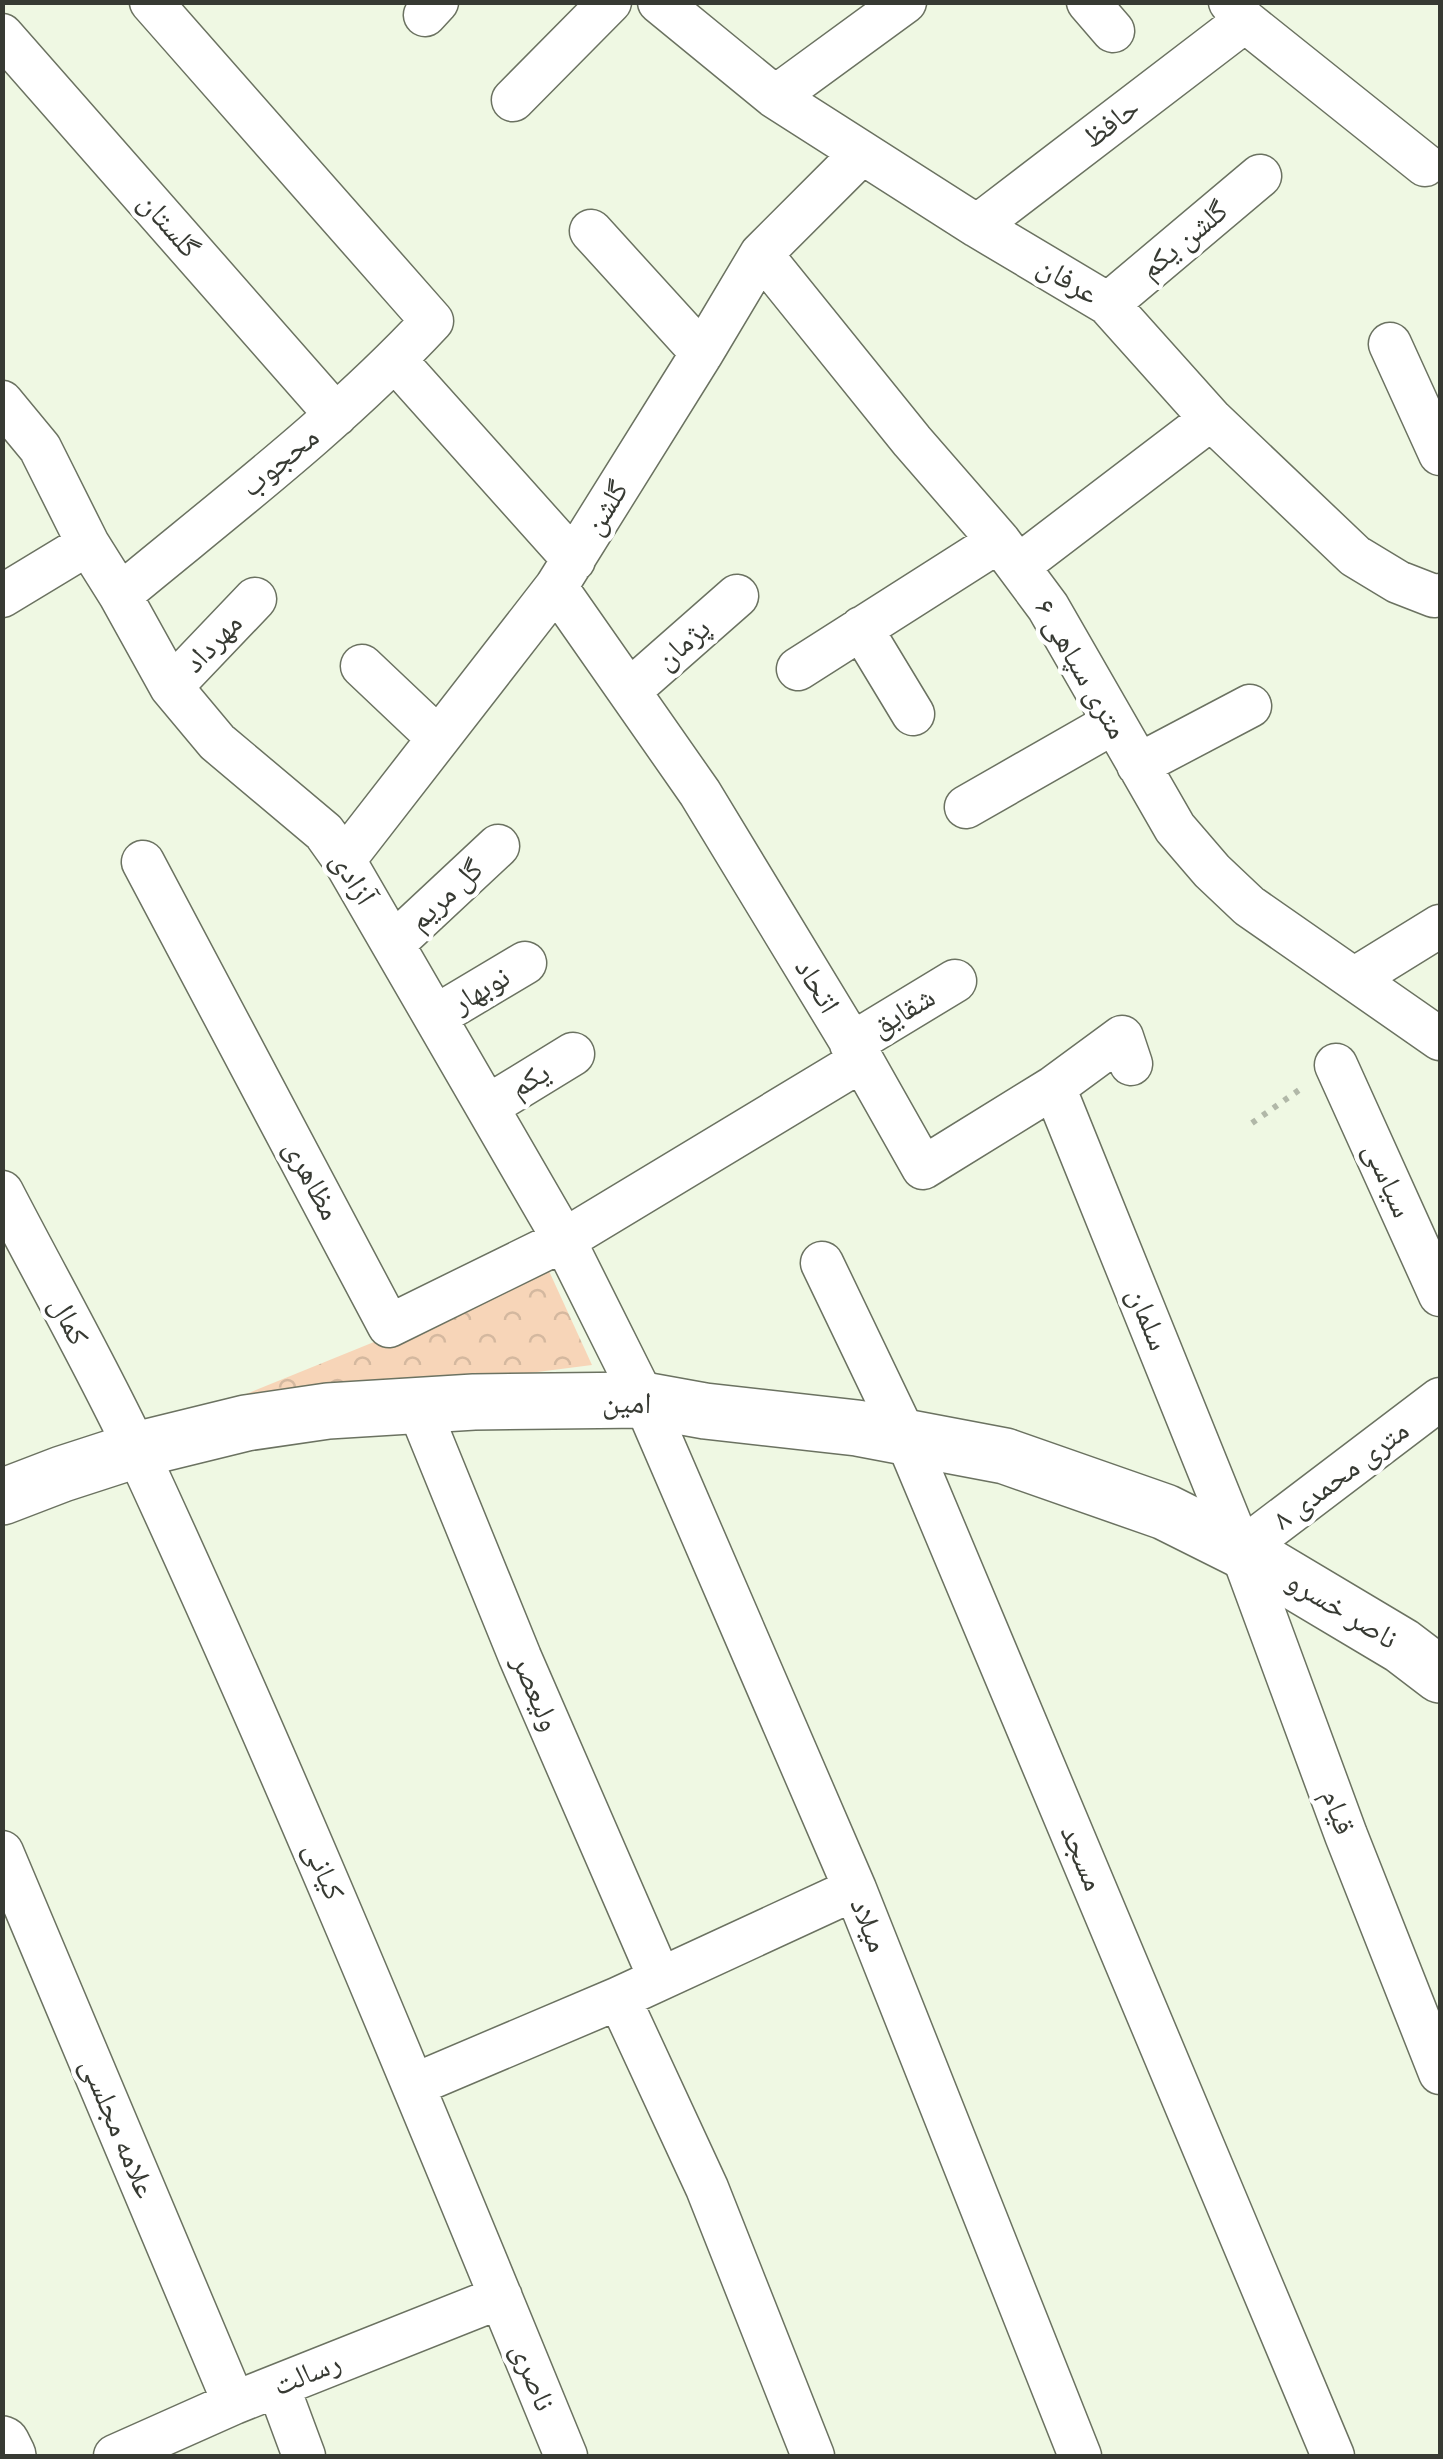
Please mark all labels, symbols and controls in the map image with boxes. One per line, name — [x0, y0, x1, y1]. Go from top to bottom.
street label: حافظ — [1075, 89, 1147, 157]
street label: گلستان — [130, 184, 208, 266]
street label: گلشن یکم — [1132, 192, 1236, 288]
street label: عرفان — [1031, 247, 1105, 313]
street label: محجوب — [233, 419, 327, 505]
street label: گلشن — [575, 474, 637, 542]
street label: ۶ متری سپاهی — [1026, 592, 1136, 746]
street label: مهرداد — [176, 605, 250, 681]
street label: پژمان — [648, 610, 718, 678]
street label: آزادی — [322, 844, 384, 913]
street label: گل مریم — [401, 851, 492, 940]
street label: اتحاد — [786, 952, 848, 1020]
street label: نوبهار — [444, 958, 517, 1022]
street label: شقایق — [864, 979, 942, 1045]
street label: یکم — [503, 1054, 557, 1107]
street label: مظاهری — [275, 1133, 349, 1227]
street label: سیاسی — [1355, 1137, 1421, 1223]
street label: سلمان — [1119, 1282, 1177, 1356]
street label: کمال — [41, 1290, 97, 1352]
street label: امین — [602, 1384, 652, 1422]
street label: ۸ متری محمدی — [1266, 1412, 1416, 1538]
street label: ناصر خسرو — [1280, 1562, 1404, 1658]
street label: ولیعصر — [503, 1648, 568, 1737]
street label: قیام — [1313, 1784, 1363, 1840]
street label: مسجد — [1052, 1820, 1112, 1896]
street label: کیانی — [295, 1836, 353, 1906]
street label: میلاد — [842, 1892, 896, 1958]
street label: علامه مجلسی — [72, 2052, 164, 2204]
street label: ناصری — [503, 2338, 563, 2416]
street label: رسالت — [268, 2344, 346, 2404]

